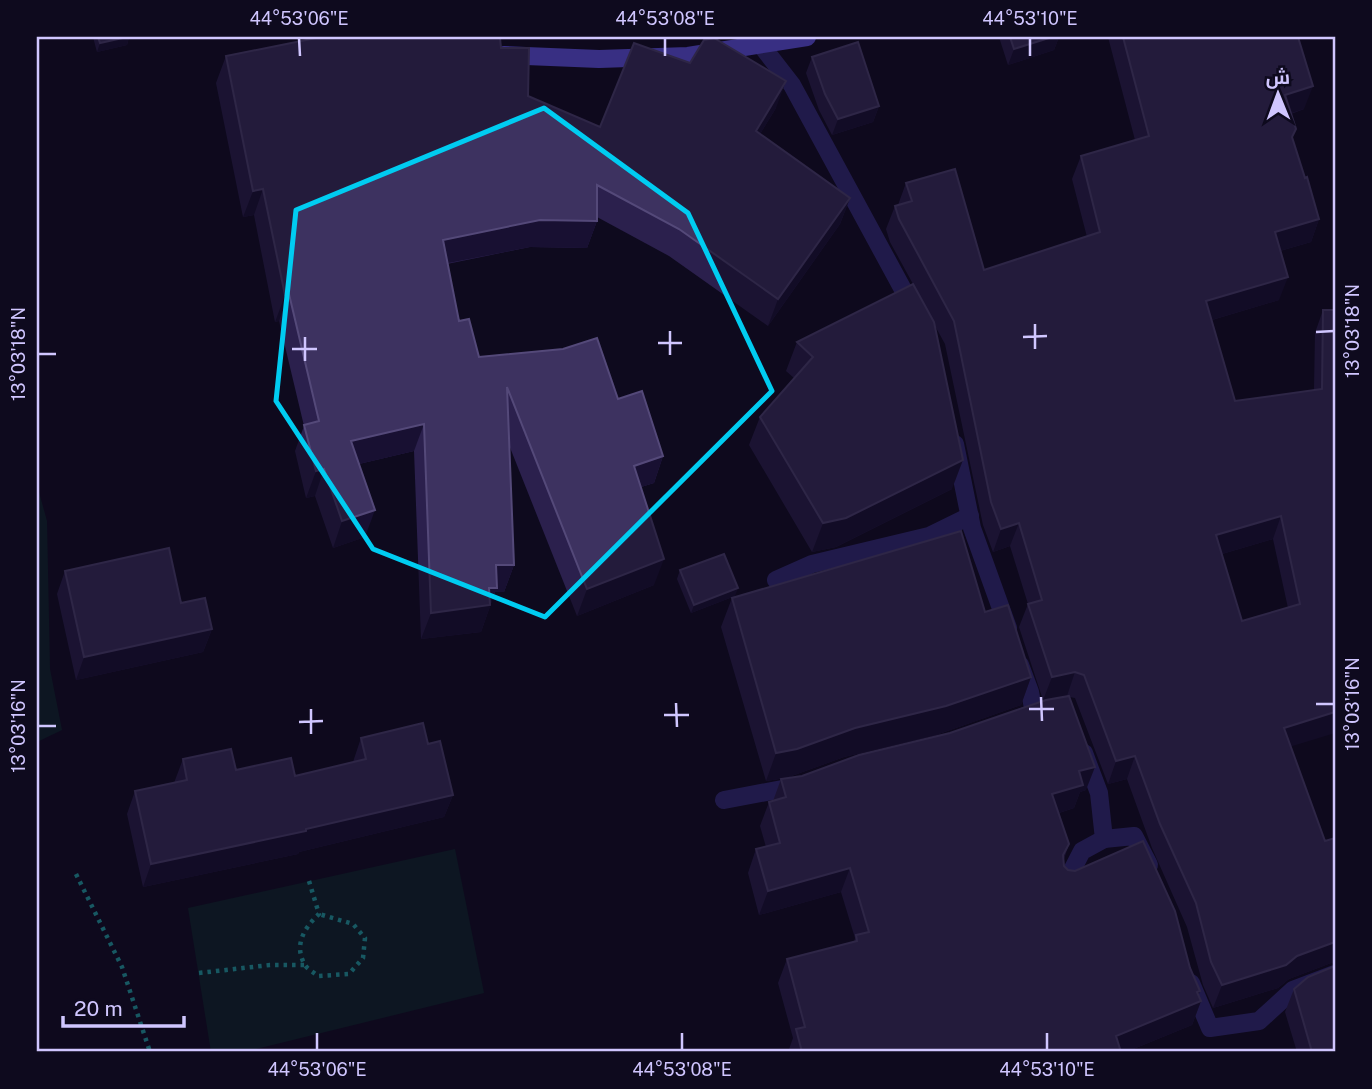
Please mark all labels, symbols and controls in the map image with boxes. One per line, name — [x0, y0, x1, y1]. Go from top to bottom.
text: 44°53'06"E — [249, 8, 349, 29]
text: 44°53'08"E — [615, 8, 715, 29]
text: 44°53'10"E — [982, 8, 1078, 29]
north arrow — [1242, 60, 1312, 130]
text: ش — [1265, 66, 1290, 89]
text: 13°03'18"N — [1342, 284, 1363, 378]
text: 13°03'18"N — [8, 307, 29, 401]
text: 13°03'16"N — [1342, 657, 1363, 751]
text: 13°03'16"N — [8, 679, 29, 773]
scale bar — [63, 984, 184, 1028]
text: 20 m — [74, 996, 123, 1021]
text: 44°53'06"E — [267, 1059, 367, 1080]
text: 44°53'08"E — [632, 1059, 732, 1080]
text: 44°53'10"E — [999, 1059, 1095, 1080]

